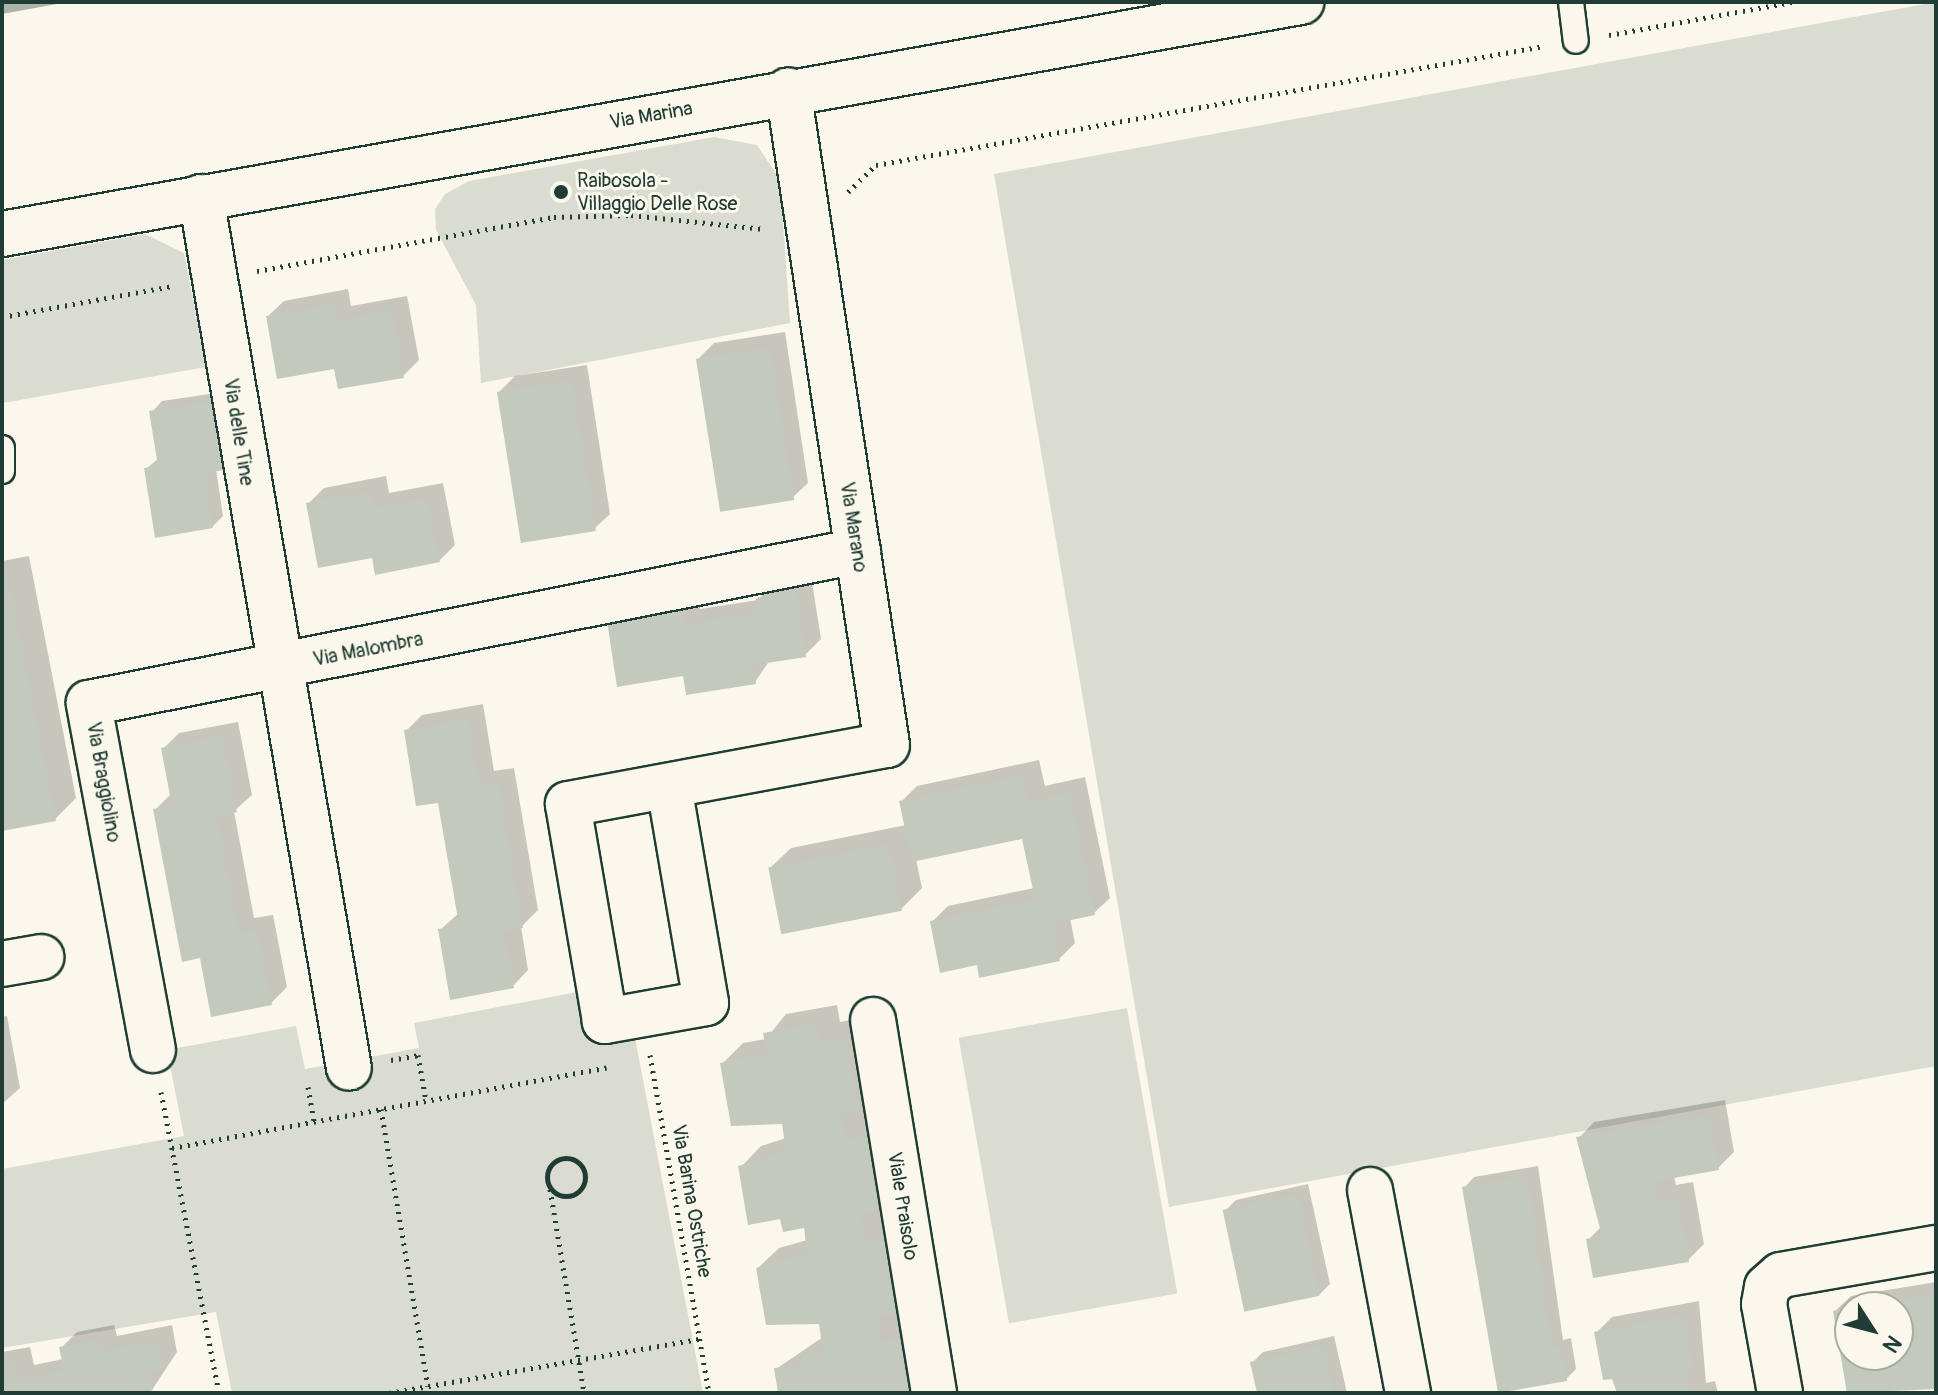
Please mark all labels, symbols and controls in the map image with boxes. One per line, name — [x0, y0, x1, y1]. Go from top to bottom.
street label: Via Marina — [608, 96, 694, 134]
place label: Raibosola - Villaggio Delle Rose — [577, 168, 737, 215]
marker: Raibosola - Villaggio Delle Rose — [552, 183, 570, 201]
street label: Via delle Tine — [219, 377, 259, 487]
street label: Via Marano — [835, 480, 873, 574]
street label: Via Malombra — [311, 627, 425, 671]
street label: Via Braggiolino — [82, 720, 126, 844]
street label: Via Barina Ostriche — [667, 1123, 717, 1279]
street label: Viale Praisolo — [883, 1150, 923, 1262]
north arrow — [1834, 1291, 1914, 1371]
text: N — [1876, 1330, 1907, 1358]

